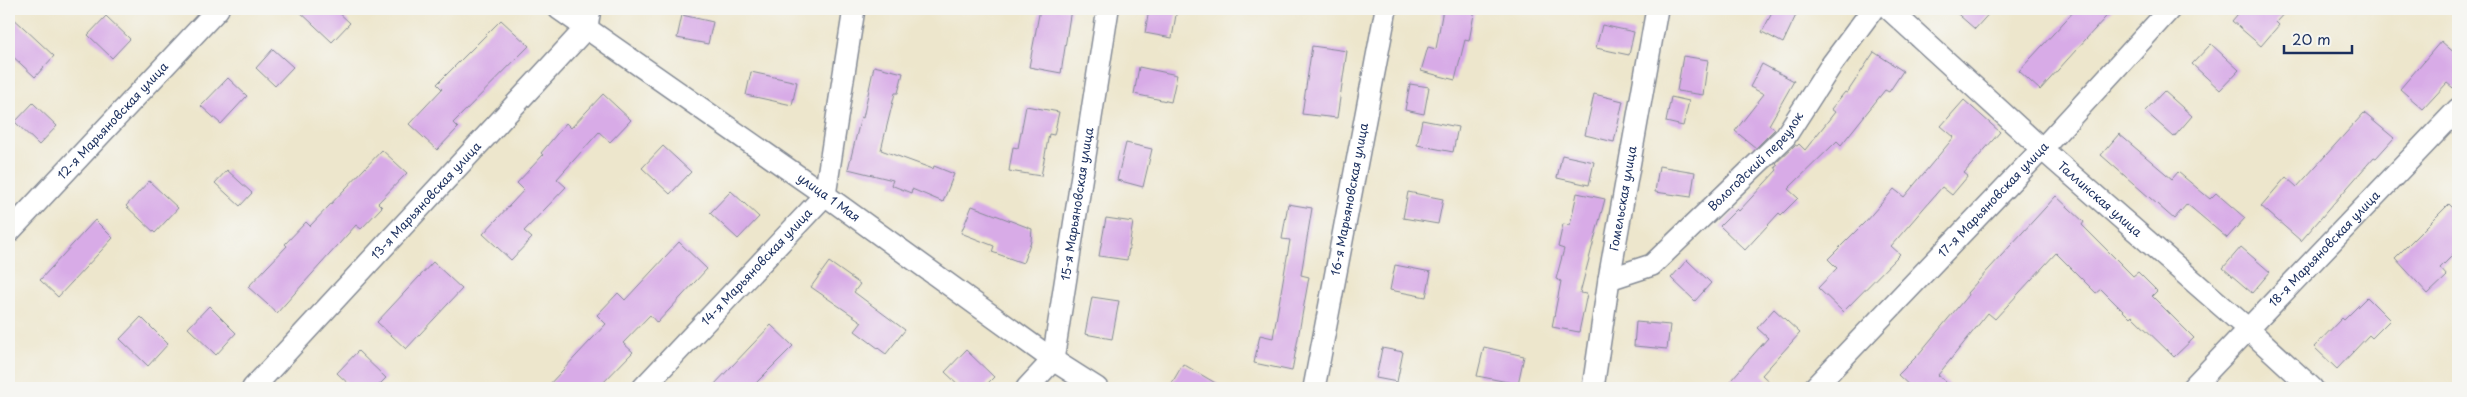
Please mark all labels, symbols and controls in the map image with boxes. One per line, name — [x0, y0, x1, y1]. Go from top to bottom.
scale bar — [2284, 22, 2352, 54]
text: 20 m — [2292, 27, 2331, 50]
street label: 12-я Марьяновская улица — [52, 57, 172, 183]
street label: Вологодский переулок — [1703, 107, 1807, 215]
street label: 16-я Марьяновская улица — [1325, 121, 1372, 277]
street label: 15-я Марьяновская улица — [1056, 126, 1097, 282]
street label: 13-я Марьяновская улица — [366, 137, 485, 263]
street label: 17-я Марьяновская улица — [1933, 137, 2053, 261]
street label: Гомельская улица — [1604, 144, 1641, 252]
street label: Таллинская улица — [2054, 157, 2147, 241]
street label: улица 1 Мая — [794, 168, 864, 226]
street label: 18-я Марьяновская улица — [2264, 186, 2384, 311]
street label: 14-я Марьяновская улица — [696, 204, 816, 329]

